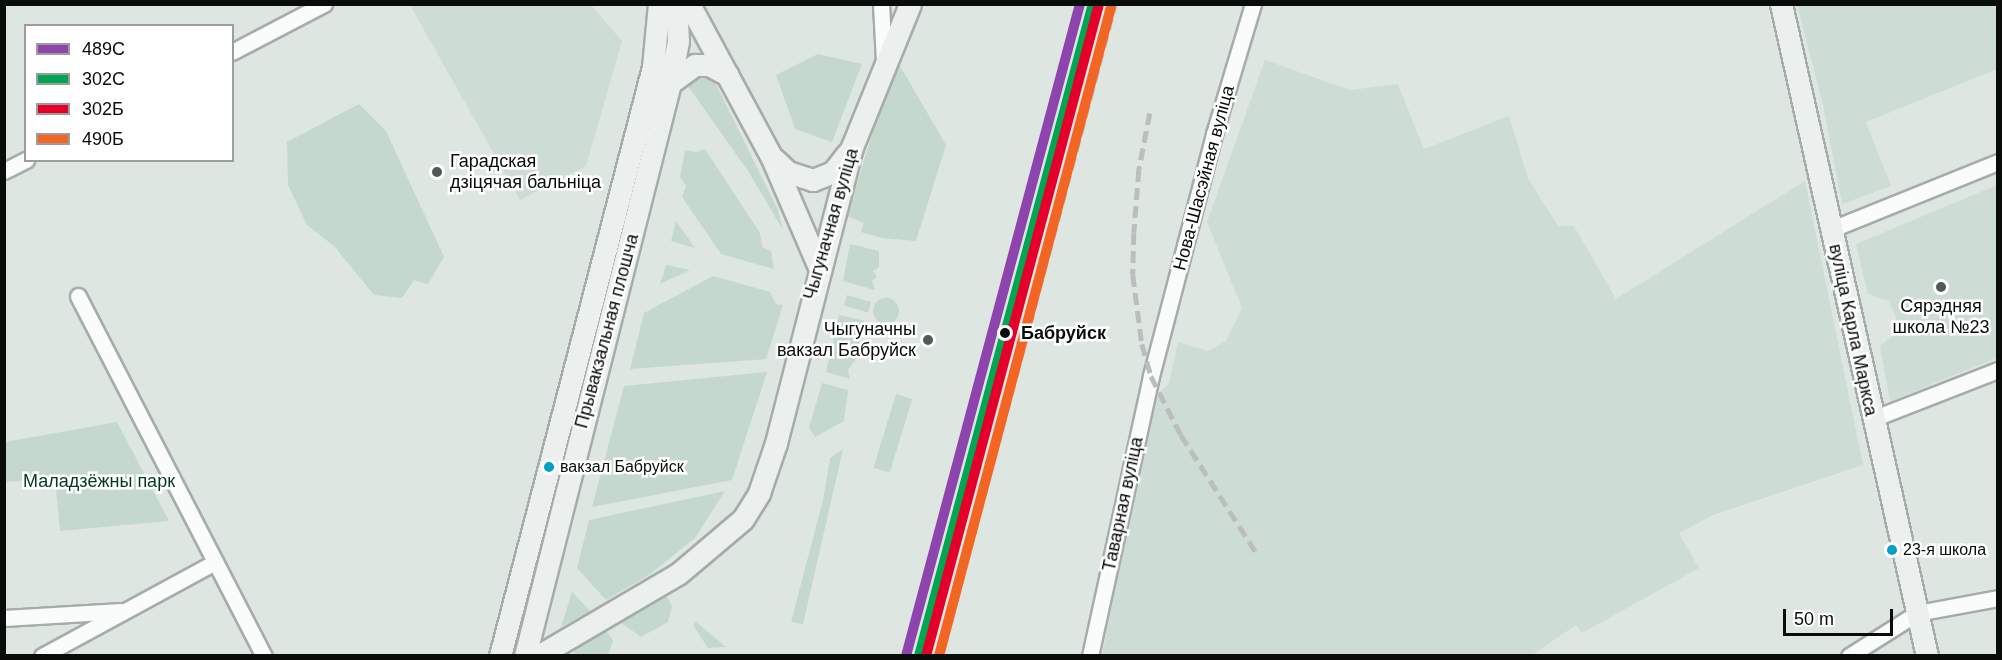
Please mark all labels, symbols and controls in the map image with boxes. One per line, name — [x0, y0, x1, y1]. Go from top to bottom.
legend — [24, 24, 234, 162]
text: 489С — [82, 39, 125, 59]
text: 302С — [82, 69, 125, 89]
street label: Нова-Шасэйная вуліца — [1169, 83, 1239, 273]
text: 302Б — [82, 99, 124, 119]
text: 490Б — [82, 129, 124, 149]
street label: Чыгуначная вуліца — [799, 146, 863, 302]
place label: Гарадская дзіцячая бальніца — [450, 151, 601, 194]
marker: Гарадская дзіцячая бальніца — [428, 163, 446, 181]
street label: Прывакзальная плошча — [571, 231, 643, 431]
street label: вуліца Карла Маркса — [1824, 242, 1882, 418]
marker: Сярэдняя школа №23 — [1934, 280, 1948, 294]
place label: Сярэдняя школа №23 — [1893, 296, 1989, 338]
place label: Чыгуначны вакзал Бабруйск — [777, 319, 916, 362]
marker: Бабруйск — [994, 322, 1016, 344]
place label: Бабруйск — [1021, 322, 1106, 344]
marker: Чыгуначны вакзал Бабруйск — [921, 333, 935, 347]
street label: Таварная вуліца — [1098, 435, 1148, 573]
place label: вакзал Бабруйск — [560, 457, 684, 477]
marker: вакзал Бабруйск — [543, 461, 555, 473]
park label: Маладзёжны парк — [23, 470, 175, 492]
place label: 23-я школа — [1903, 540, 1986, 560]
marker: 23-я школа — [1886, 544, 1898, 556]
scale bar — [1786, 597, 1896, 635]
text: 50 m — [1794, 609, 1834, 629]

